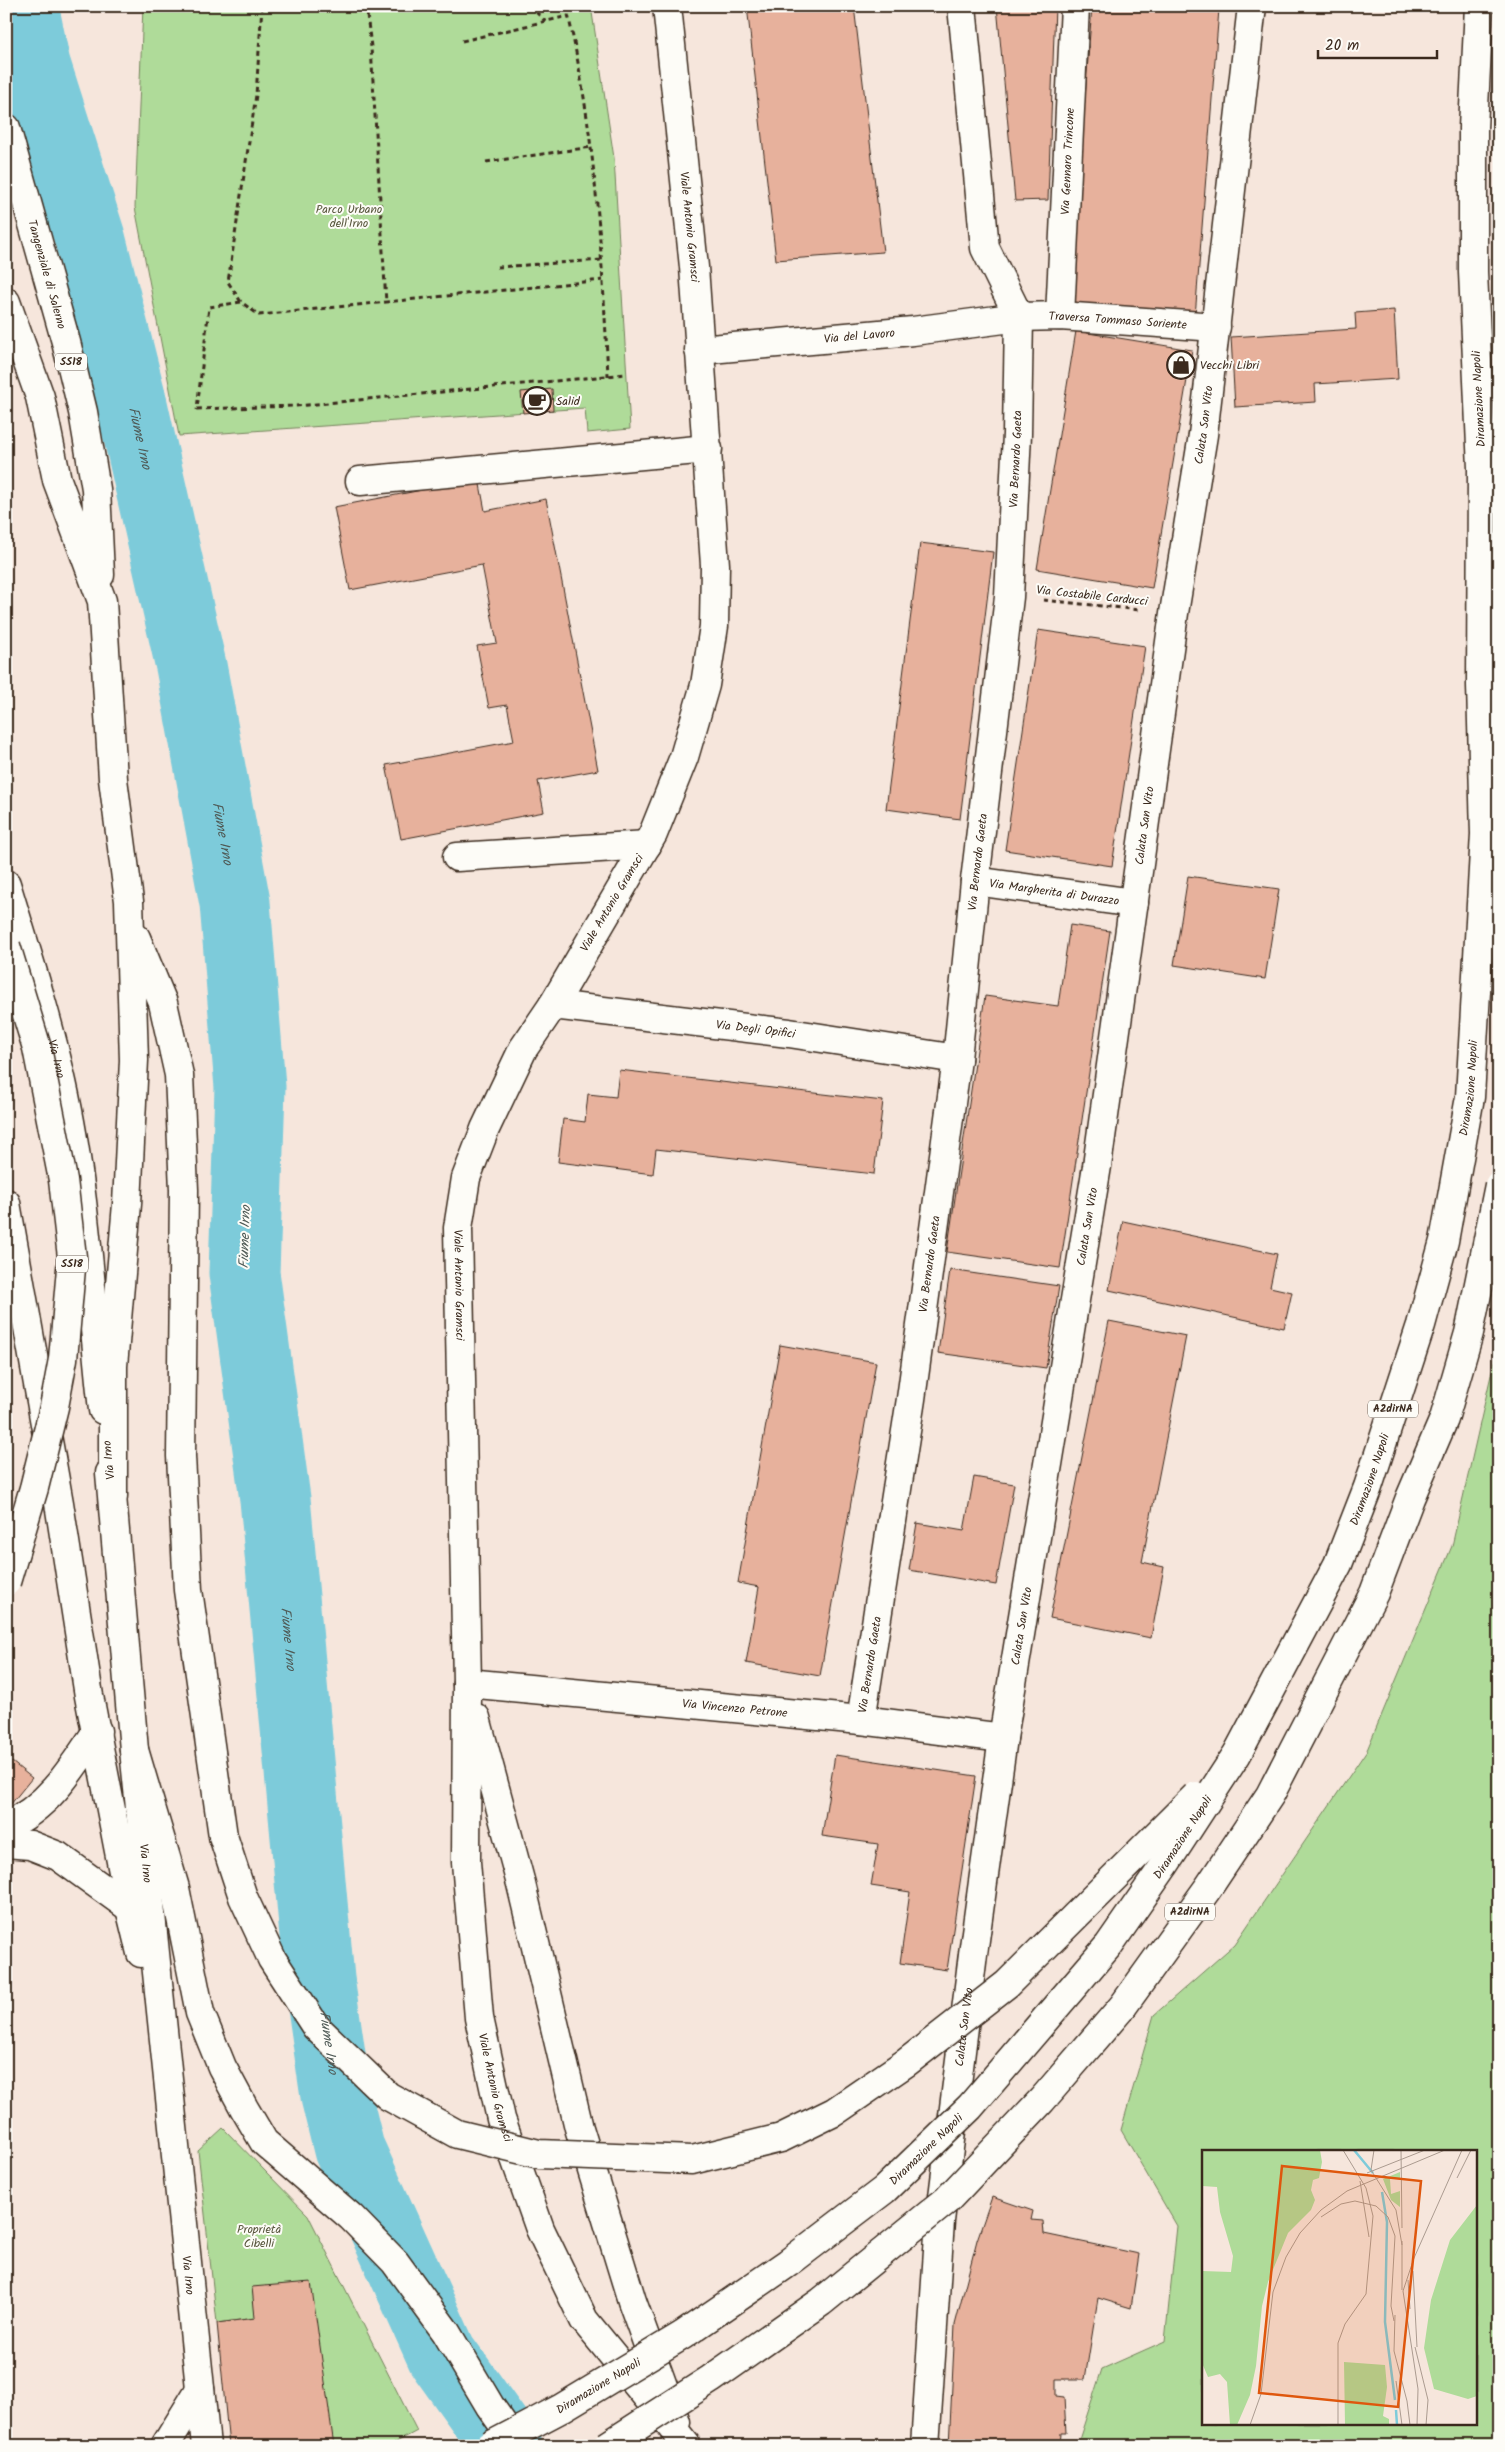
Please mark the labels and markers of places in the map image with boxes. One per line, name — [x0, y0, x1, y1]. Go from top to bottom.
shop icon: Vecchi Libri — [1166, 350, 1196, 380]
place label: Vecchi Libri — [1200, 356, 1260, 375]
cafe icon: Salid — [522, 386, 552, 416]
place label: Salid — [556, 392, 581, 411]

